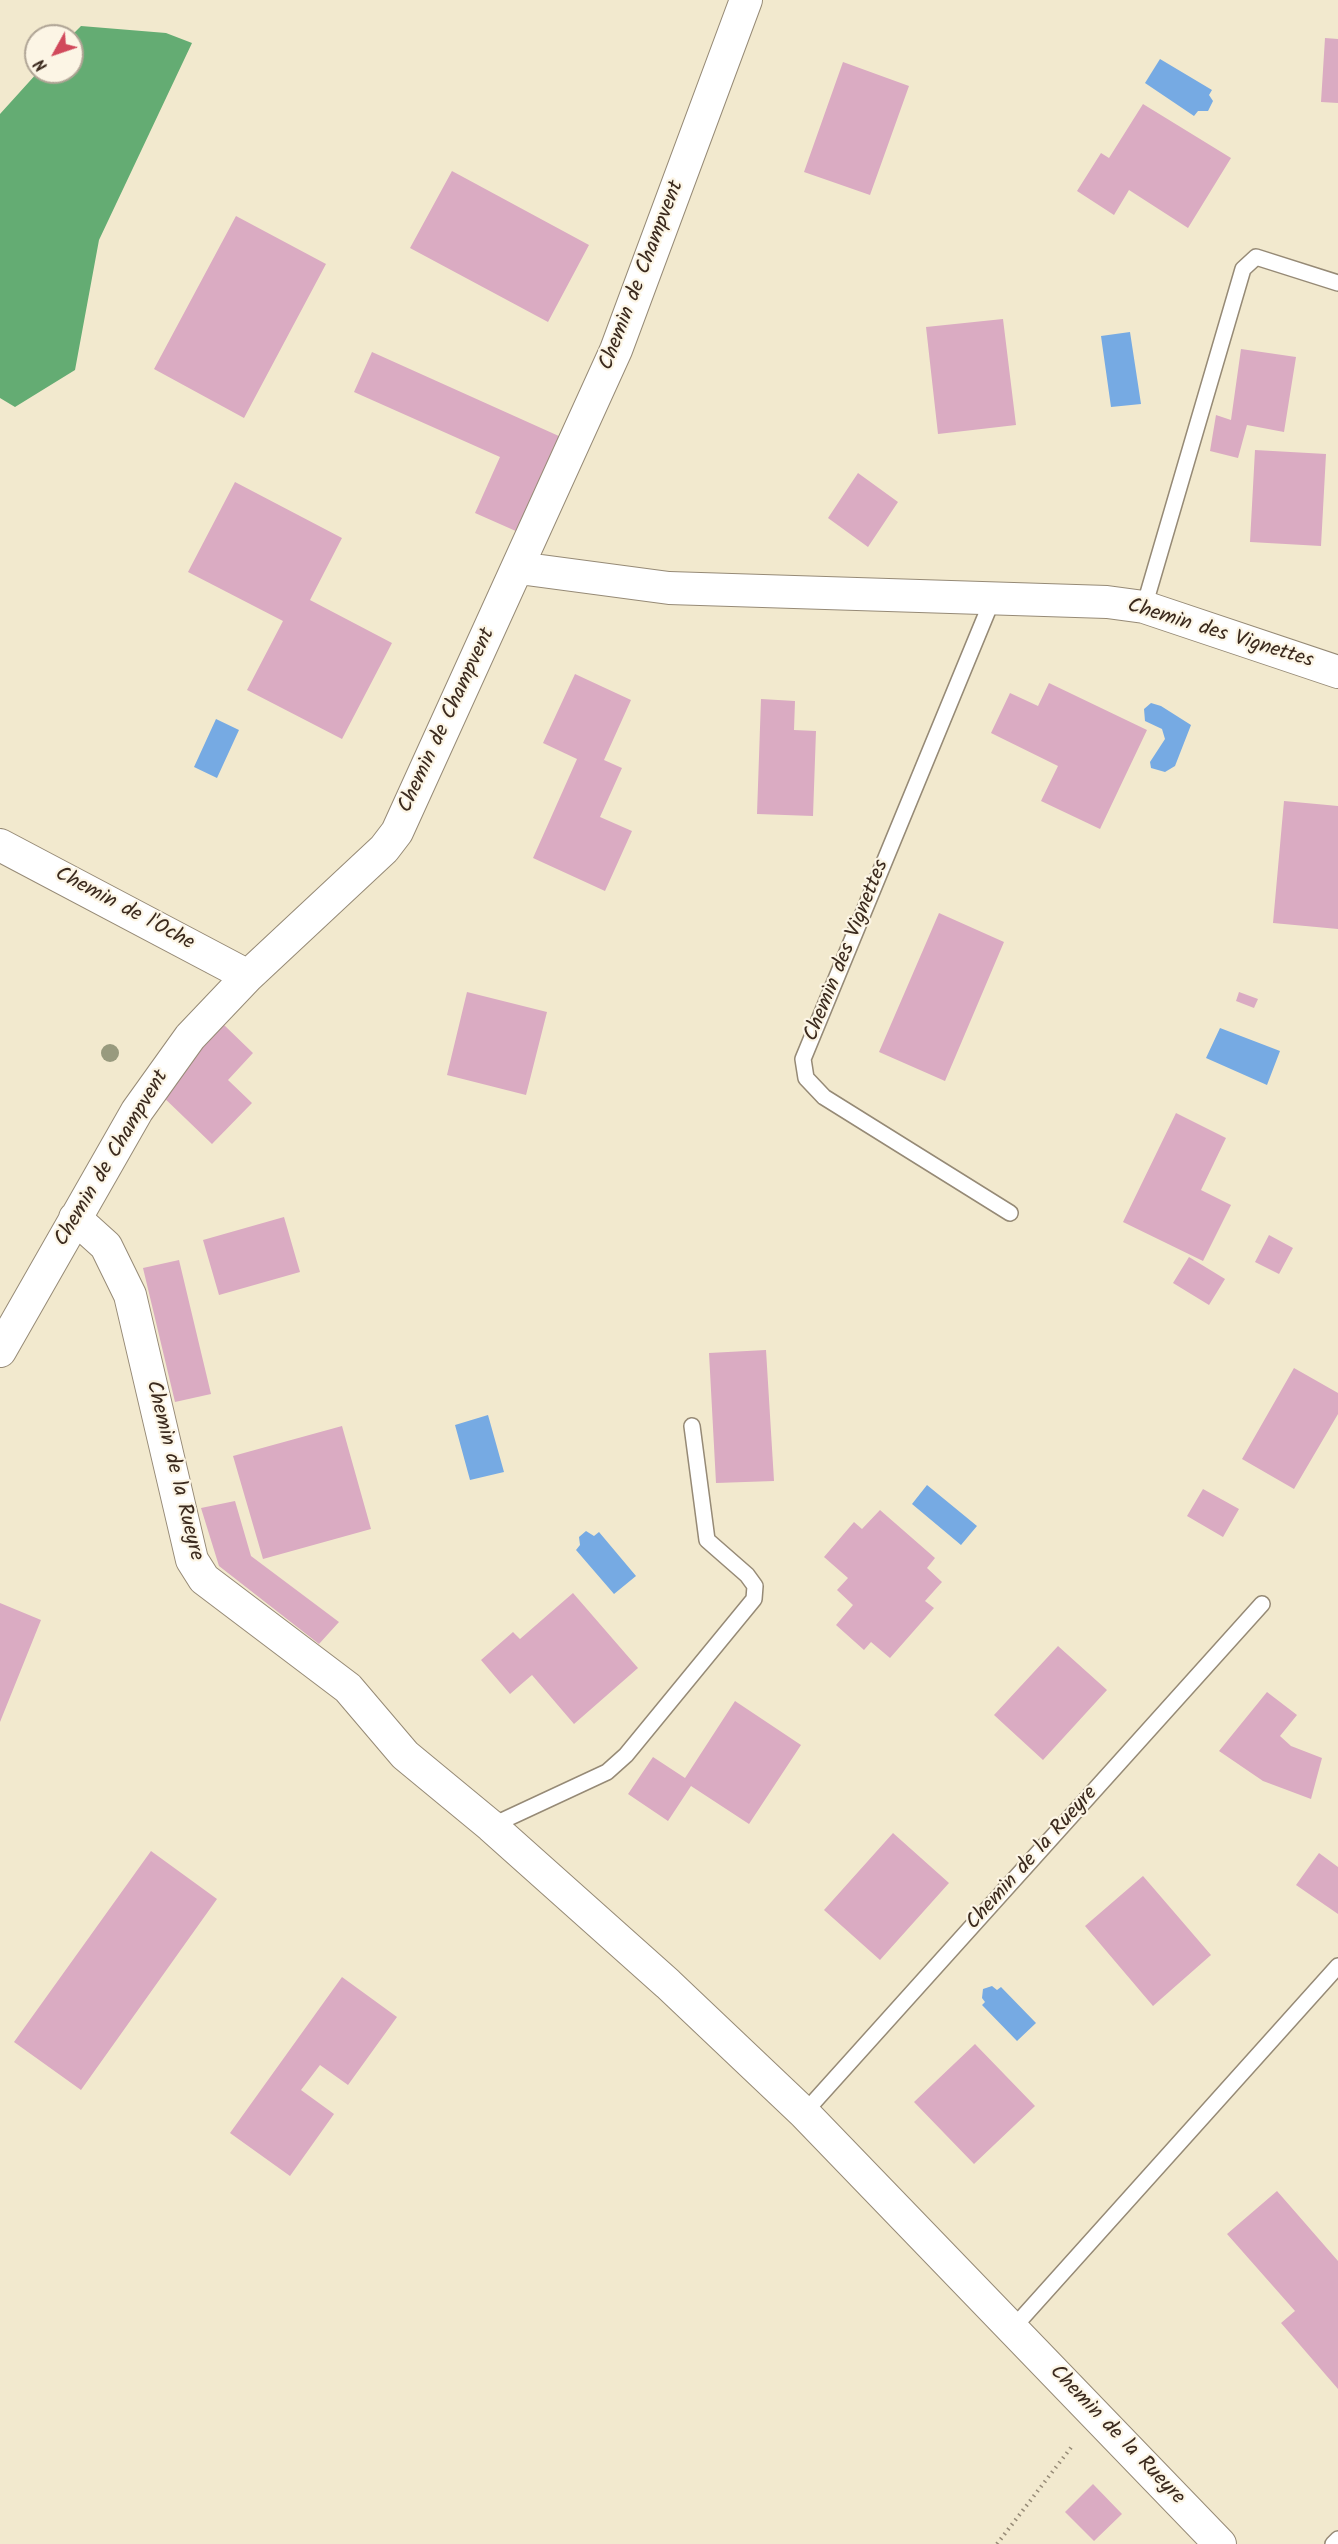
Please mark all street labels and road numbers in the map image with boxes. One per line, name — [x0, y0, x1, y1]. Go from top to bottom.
street label: Chemin de Champvent — [595, 178, 691, 374]
street label: Chemin des Vignettes — [1124, 595, 1316, 675]
street label: Chemin de Champvent — [394, 625, 502, 817]
street label: Chemin des Vignettes — [800, 857, 896, 1045]
street label: Chemin de l'Oche — [50, 863, 198, 957]
street label: Chemin de Champvent — [50, 1066, 176, 1252]
street label: Chemin de la Rueyre — [138, 1378, 208, 1564]
street label: Chemin de la Rueyre — [962, 1782, 1104, 1936]
street label: Chemin de la Rueyre — [1043, 2361, 1189, 2511]

